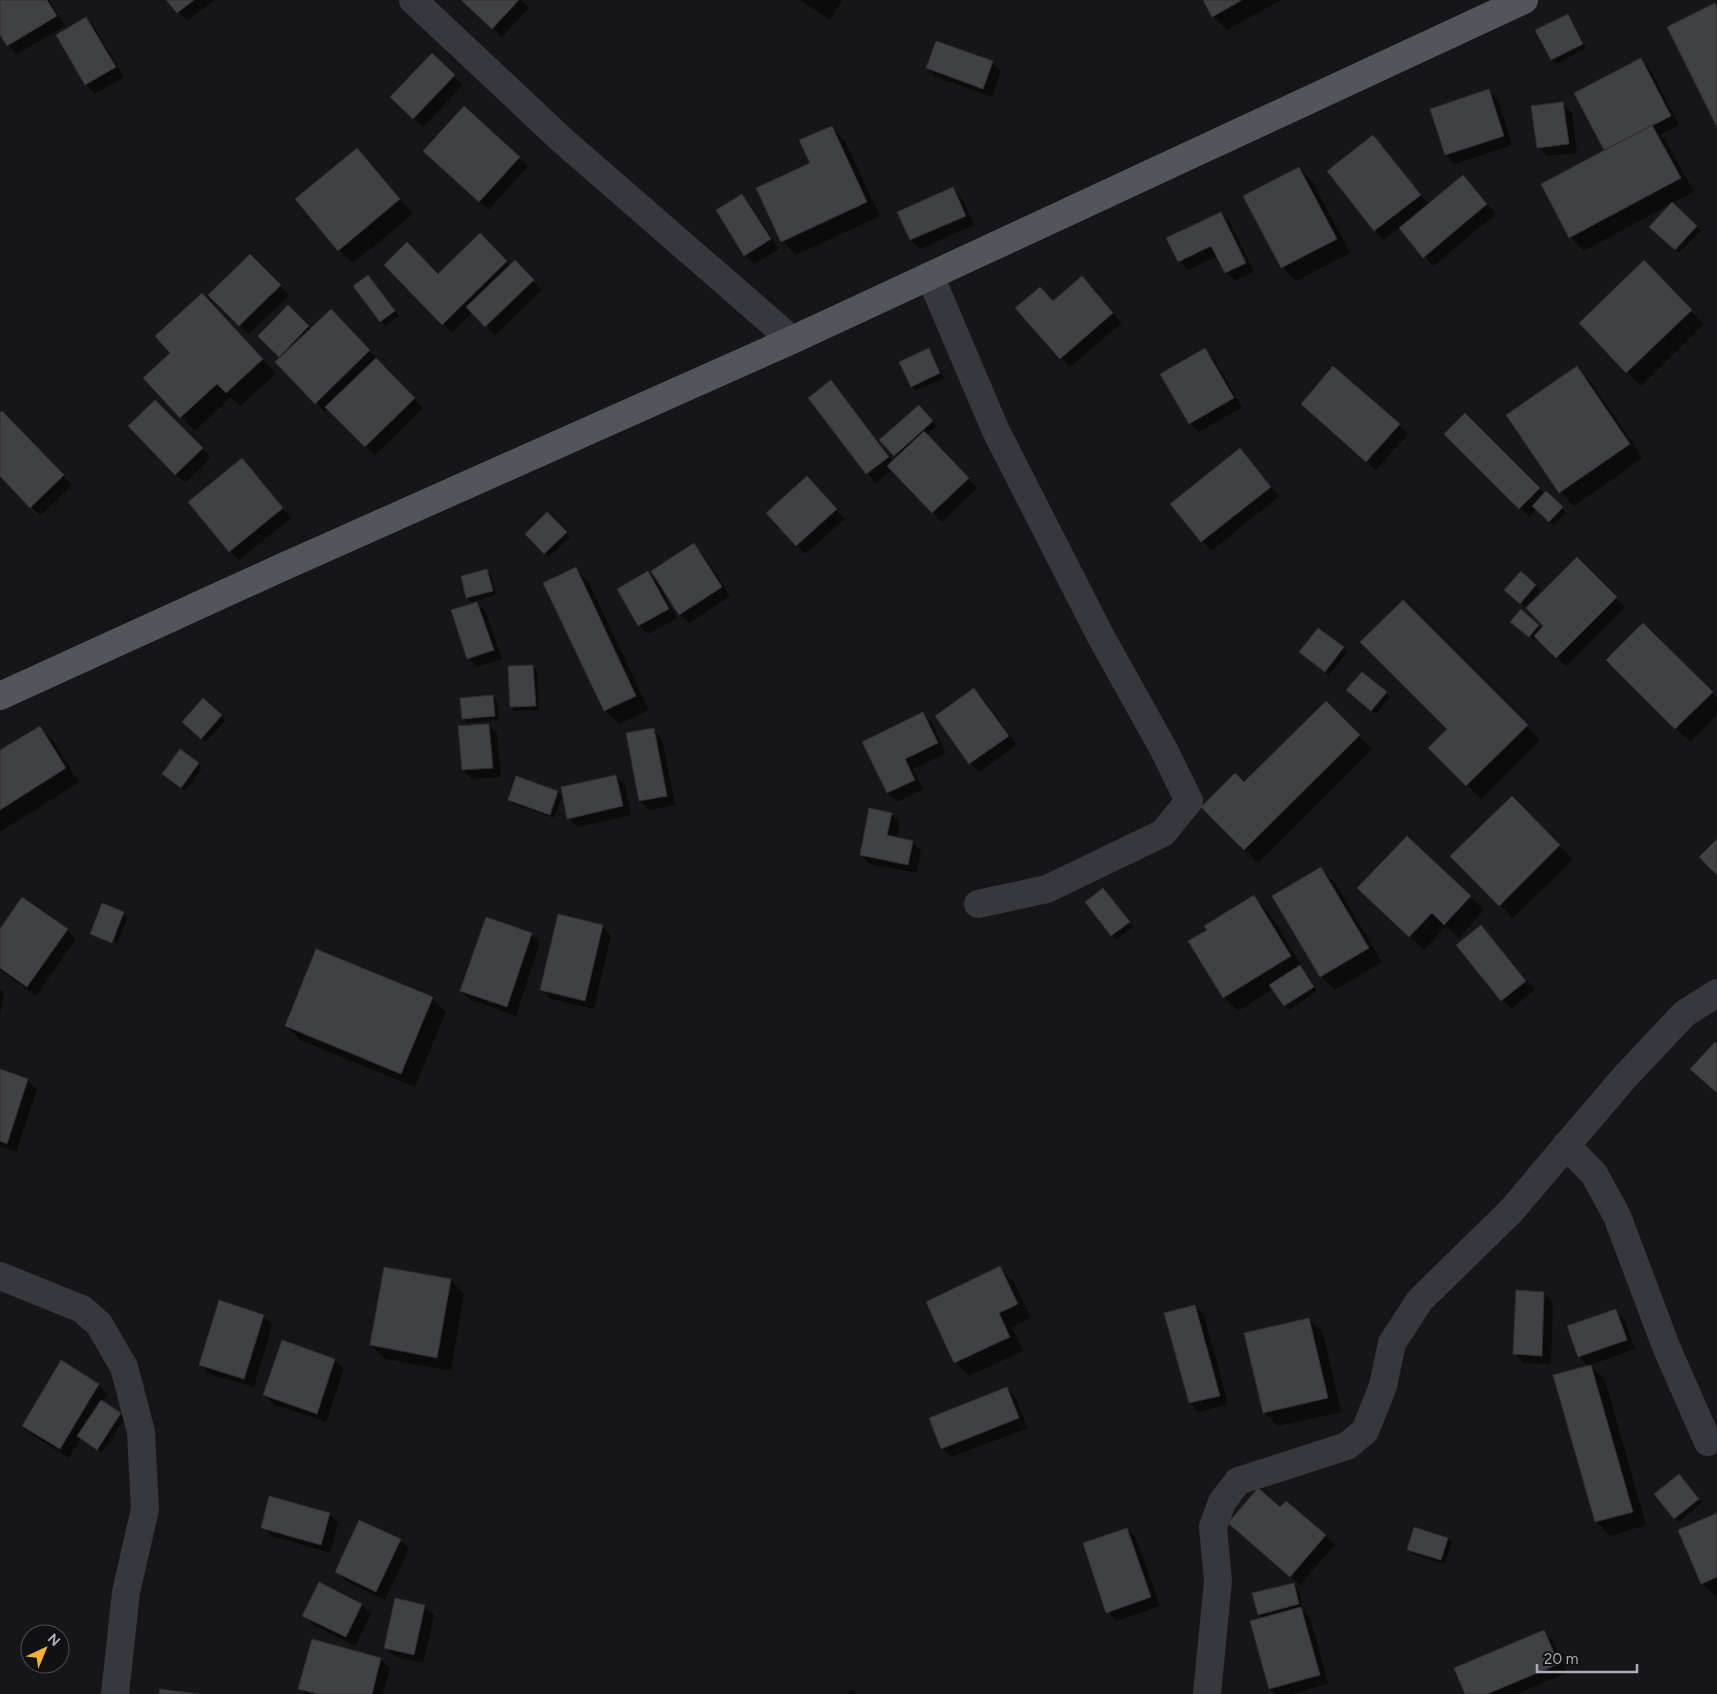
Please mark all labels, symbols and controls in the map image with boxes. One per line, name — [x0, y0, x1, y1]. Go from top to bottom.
north arrow — [20, 1624, 70, 1674]
text: N — [44, 1630, 63, 1650]
scale bar — [1537, 1642, 1637, 1674]
text: 20 m — [1544, 1650, 1578, 1668]

